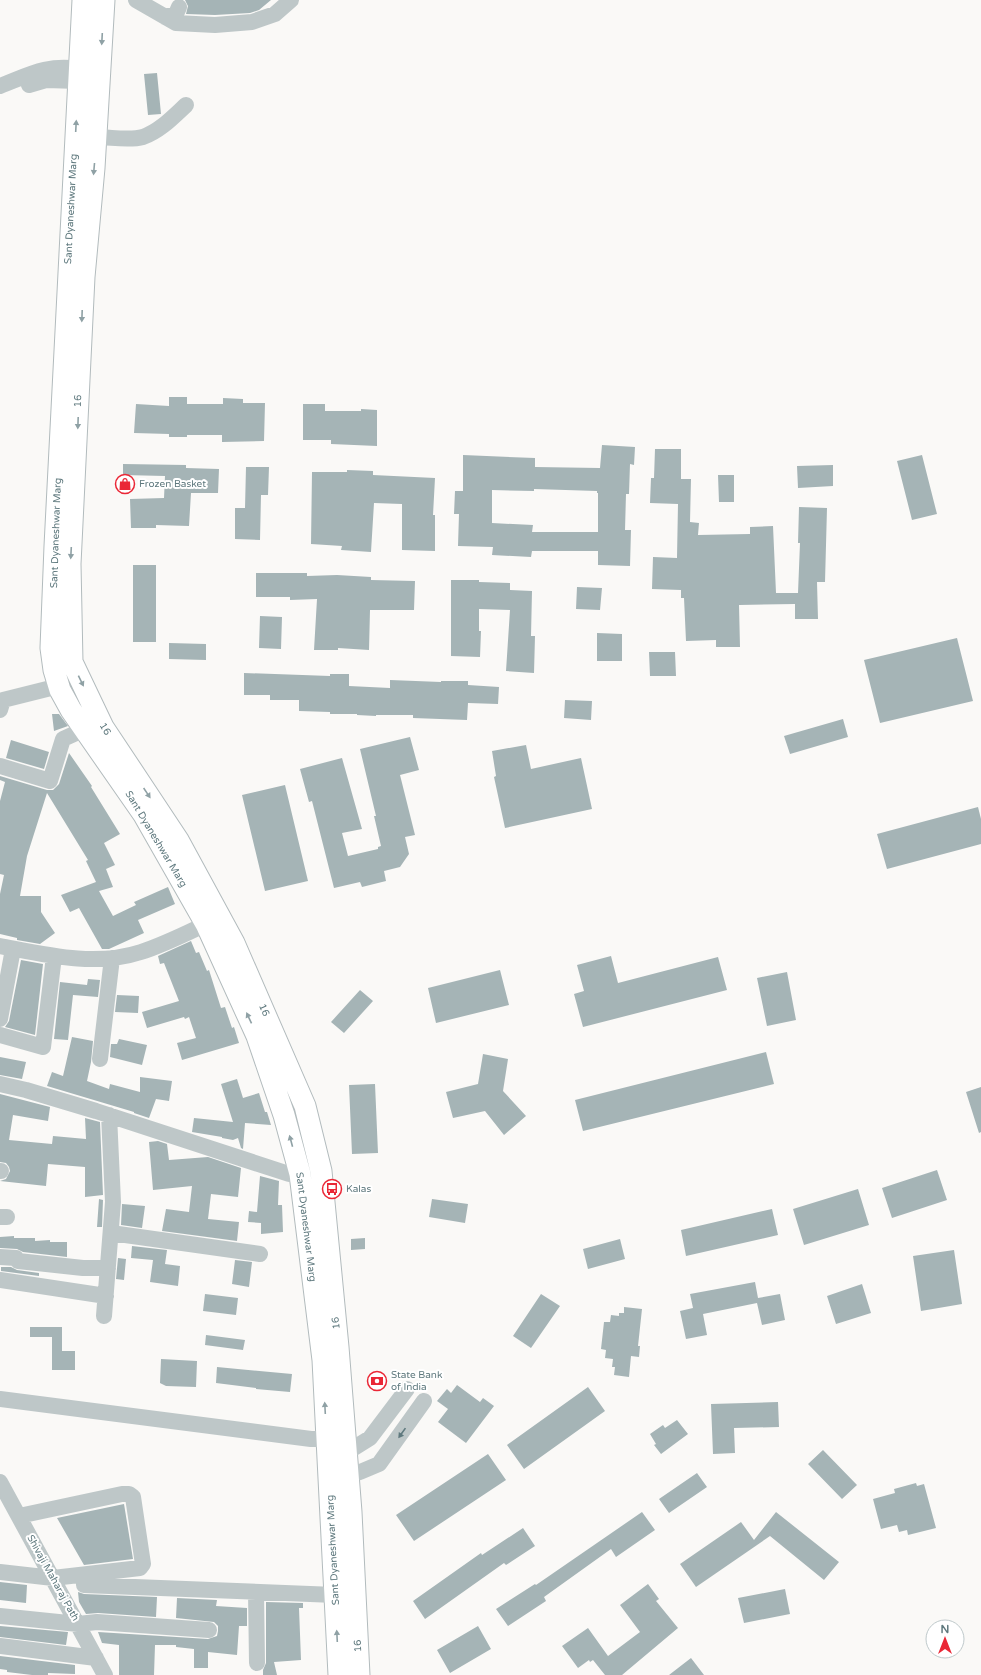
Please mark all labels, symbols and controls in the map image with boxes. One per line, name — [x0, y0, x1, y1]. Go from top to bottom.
one-way arrow — [99, 33, 105, 46]
one-way arrow — [73, 119, 79, 132]
street label: Sant Dyaneshwar Marg — [62, 154, 80, 264]
one-way arrow — [91, 163, 97, 175]
one-way arrow — [79, 310, 85, 323]
street label: 16 — [72, 395, 84, 407]
one-way arrow — [74, 417, 81, 429]
shop icon: Frozen Basket — [114, 473, 136, 495]
street label: Sant Dyaneshwar Marg — [48, 478, 64, 588]
place label: Frozen Basket — [139, 478, 206, 490]
one-way arrow — [67, 547, 74, 559]
one-way arrow — [78, 675, 84, 686]
street label: 16 — [97, 721, 113, 737]
one-way arrow — [143, 787, 151, 798]
street label: Sant Dyaneshwar Marg — [122, 789, 190, 889]
street label: 16 — [256, 1002, 272, 1018]
one-way arrow — [246, 1013, 252, 1024]
one-way arrow — [288, 1135, 294, 1147]
street label: Sant Dyaneshwar Marg — [293, 1172, 319, 1282]
bus stop icon: Kalas — [321, 1178, 343, 1200]
place label: Kalas — [346, 1183, 371, 1195]
street label: 16 — [329, 1316, 343, 1330]
place label: State Bank of India — [391, 1369, 443, 1393]
bank icon: State Bank of India — [366, 1370, 388, 1392]
one-way arrow — [322, 1402, 329, 1414]
one-way arrow — [398, 1428, 406, 1438]
street label: Sant Dyaneshwar Marg — [324, 1495, 342, 1605]
street label: Shivaji Maharaj Path — [24, 1533, 82, 1623]
north arrow — [925, 1619, 965, 1659]
text: N — [941, 1623, 949, 1636]
one-way arrow — [334, 1630, 341, 1642]
street label: 16 — [352, 1639, 364, 1653]

